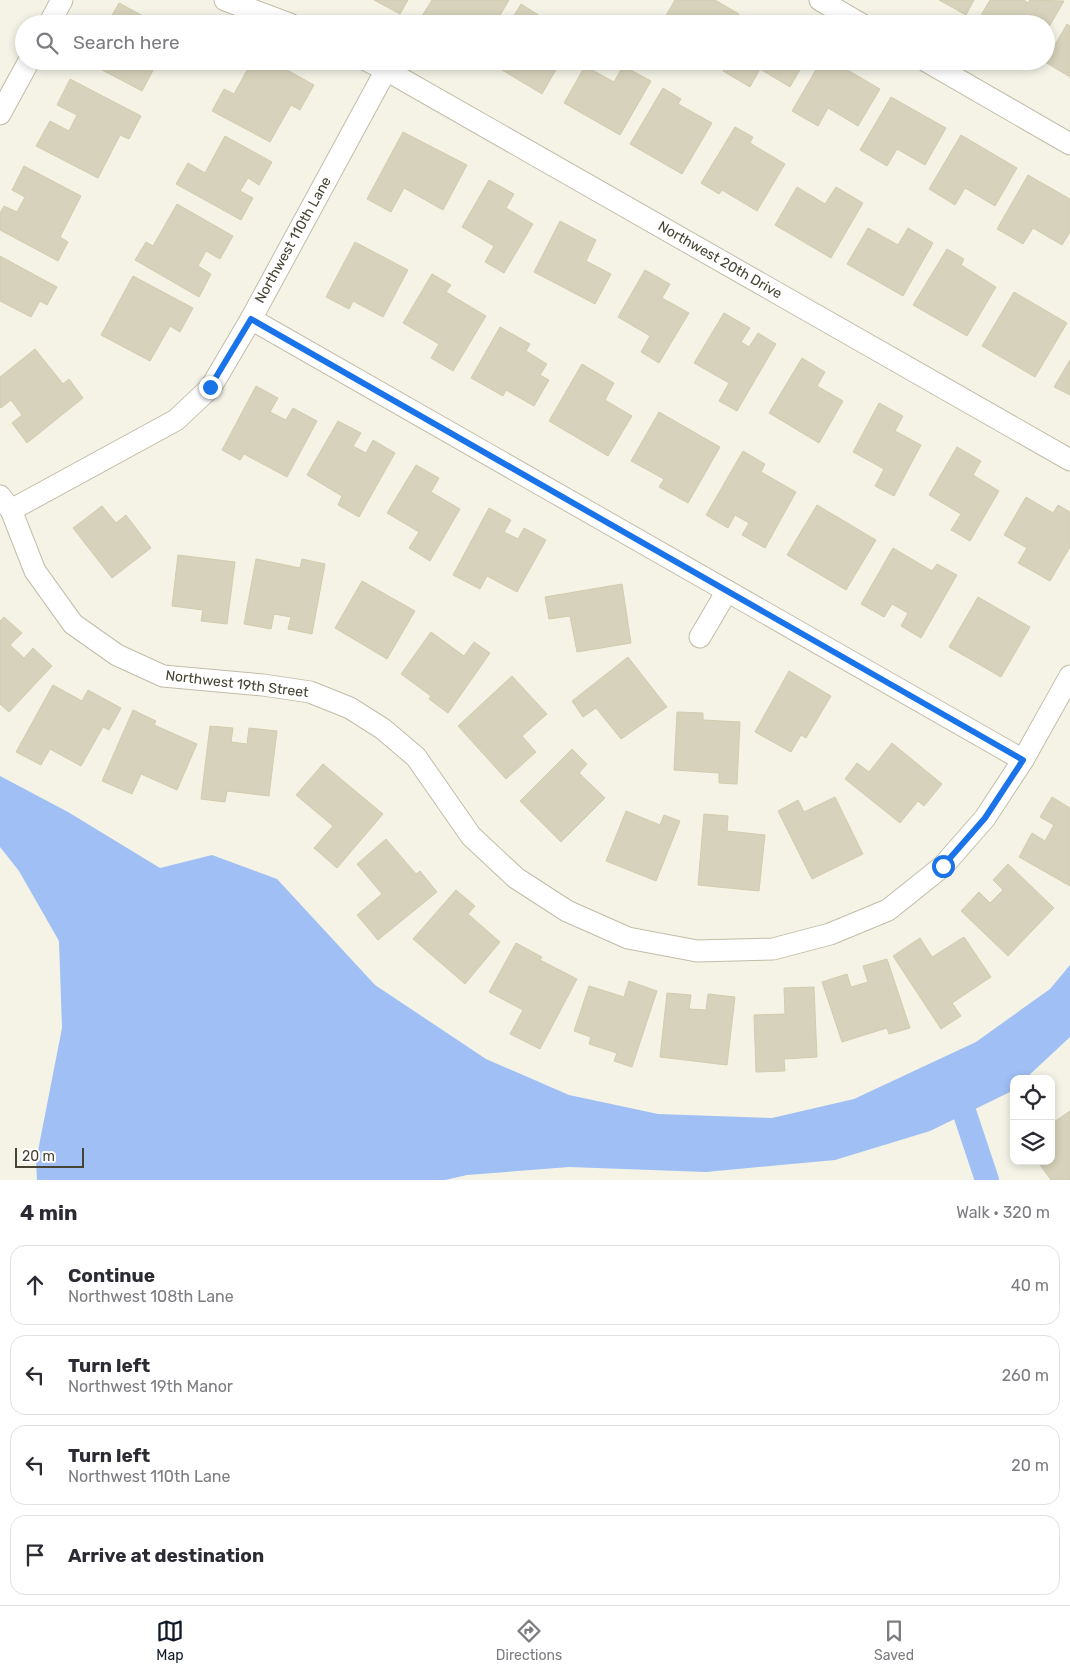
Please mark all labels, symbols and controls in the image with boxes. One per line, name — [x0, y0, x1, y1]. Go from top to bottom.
search box — [15, 15, 1055, 70]
icon: search — [33, 29, 61, 57]
text: Search here — [73, 31, 180, 54]
street label: Northwest 110th Lane — [251, 174, 335, 306]
street label: Northwest 20th Drive — [655, 218, 785, 302]
route end — [199, 376, 222, 399]
street label: Northwest 19th Street — [164, 667, 310, 701]
route start — [932, 855, 955, 878]
map controls — [1010, 1075, 1055, 1165]
button: locate — [1010, 1075, 1055, 1120]
button: layers — [1010, 1120, 1055, 1165]
scale bar — [15, 1145, 84, 1168]
text: 20 m — [22, 1148, 55, 1165]
text: 4 min — [20, 1200, 78, 1225]
text: Walk · 320 m — [956, 1203, 1050, 1222]
text: Continue — [68, 1264, 155, 1287]
icon: ahead — [21, 1271, 49, 1299]
text: 40 m — [1011, 1276, 1049, 1295]
text: Northwest 108th Lane — [68, 1287, 234, 1306]
text: Turn left — [68, 1354, 150, 1377]
icon: left — [21, 1361, 49, 1389]
text: 260 m — [1002, 1366, 1049, 1385]
text: Northwest 19th Manor — [68, 1377, 233, 1396]
text: Turn left — [68, 1444, 150, 1467]
icon: left — [21, 1451, 49, 1479]
text: 20 m — [1011, 1456, 1049, 1475]
text: Northwest 110th Lane — [68, 1467, 230, 1486]
icon: arrive — [21, 1541, 49, 1569]
text: Arrive at destination — [68, 1544, 264, 1567]
tab: Map — [156, 1617, 184, 1664]
tab: Directions — [496, 1617, 562, 1664]
tab: Saved — [874, 1617, 914, 1664]

